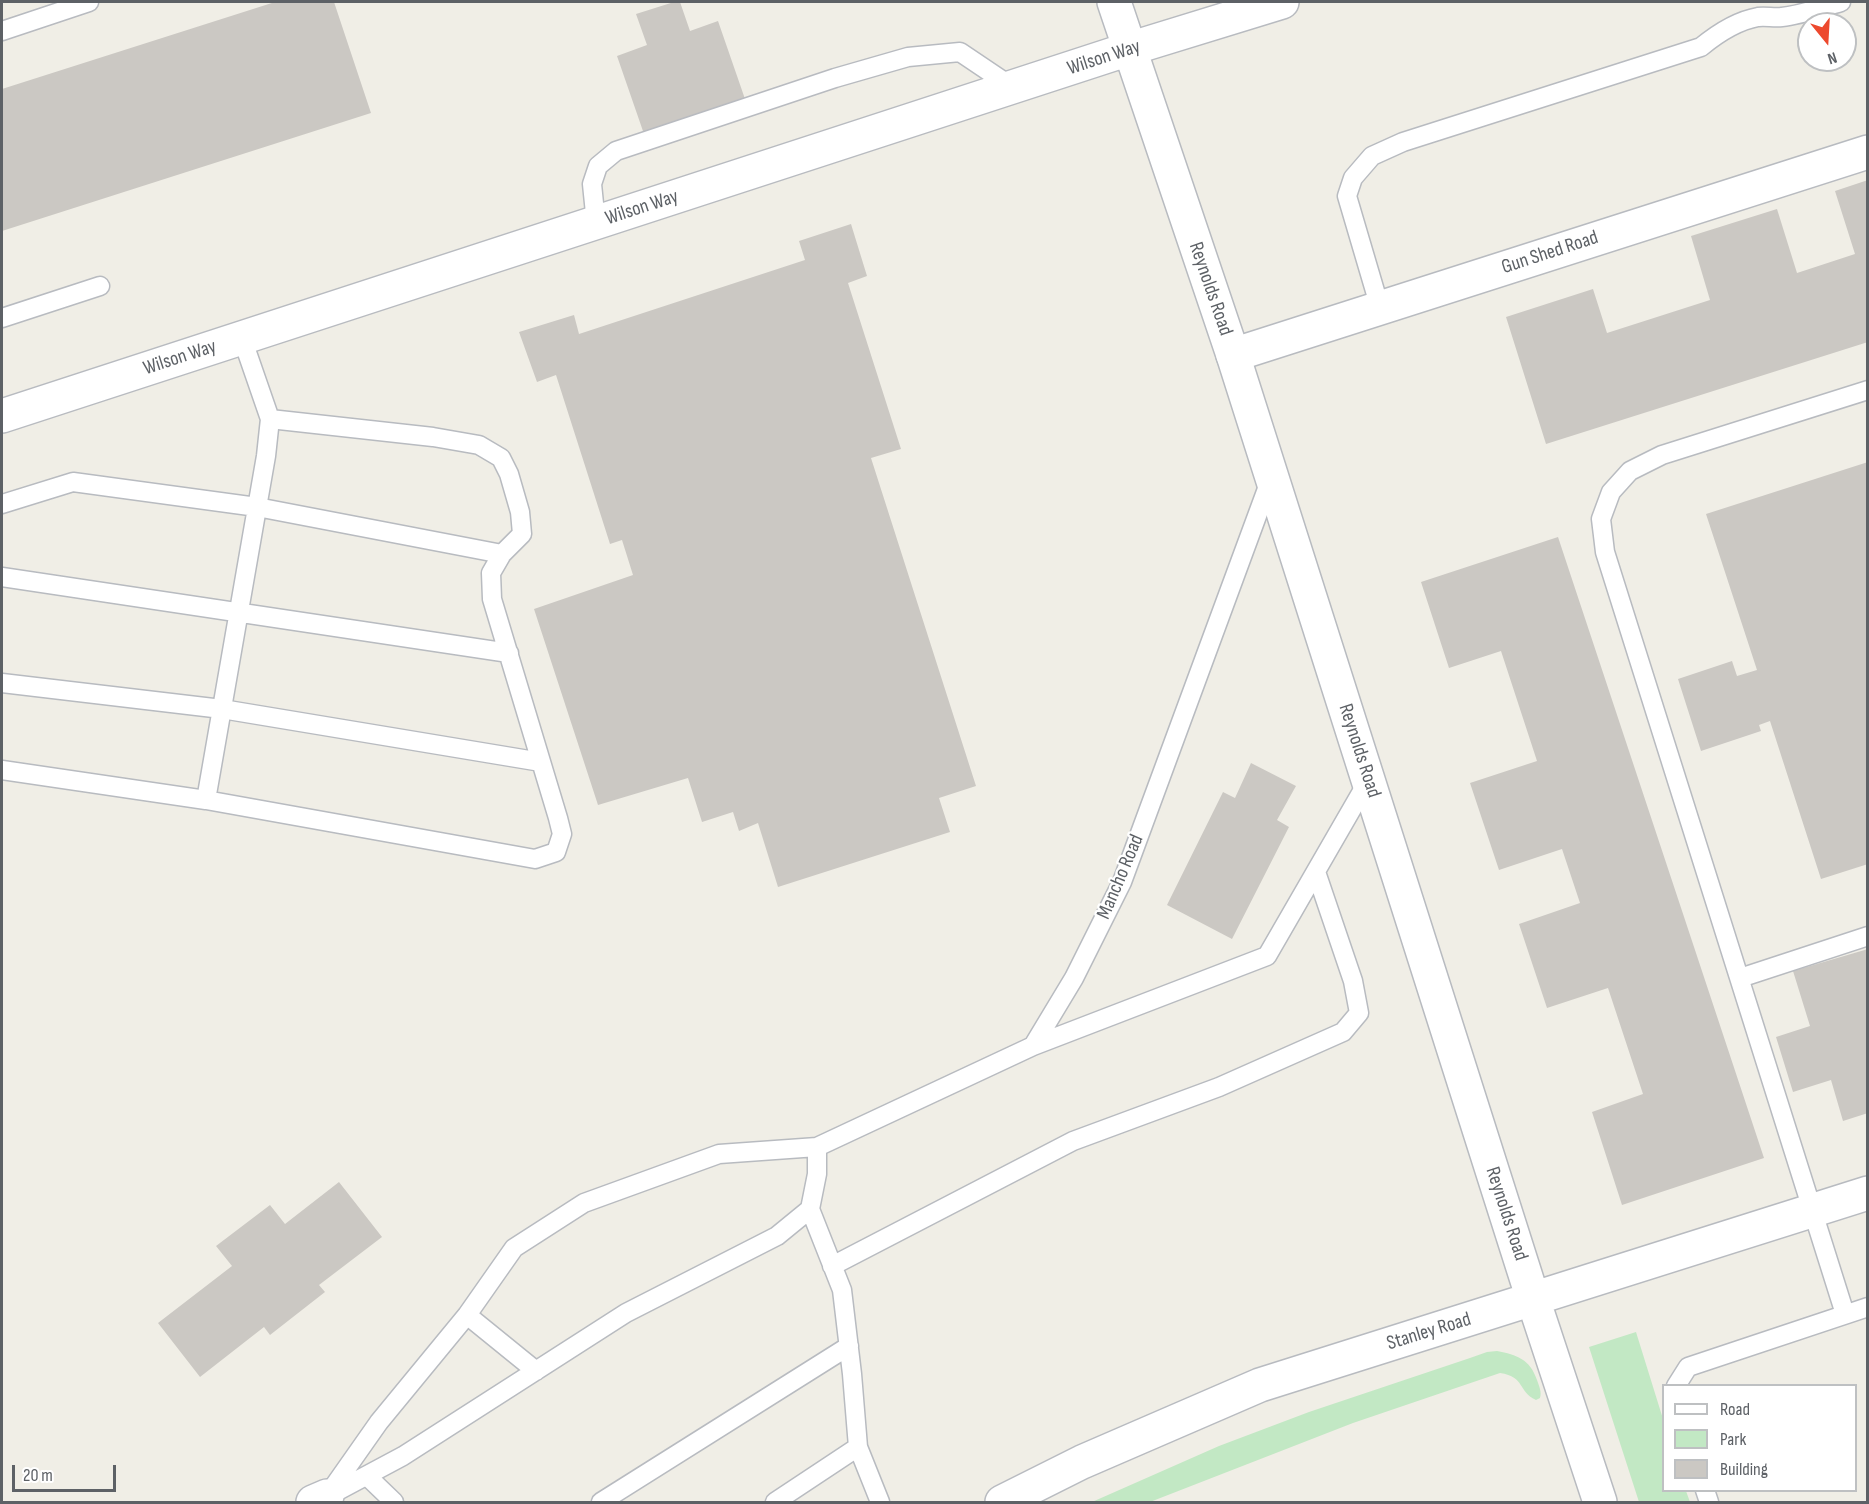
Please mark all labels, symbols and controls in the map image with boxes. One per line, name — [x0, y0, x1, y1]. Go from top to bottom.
north arrow — [1797, 12, 1857, 72]
street label: Wilson Way — [1064, 35, 1144, 81]
text: N — [1825, 47, 1839, 68]
street label: Wilson Way — [602, 185, 682, 231]
street label: Gun Shed Road — [1499, 226, 1601, 280]
street label: Reynolds Road — [1183, 239, 1237, 339]
street label: Wilson Way — [140, 335, 220, 381]
street label: Reynolds Road — [1333, 701, 1385, 801]
street label: Mancho Road — [1092, 831, 1150, 923]
street label: Reynolds Road — [1480, 1164, 1532, 1264]
street label: Stanley Road — [1384, 1308, 1474, 1356]
legend — [1662, 1384, 1857, 1492]
text: Road — [1720, 1399, 1750, 1420]
text: Park — [1720, 1429, 1746, 1450]
scale bar — [15, 1453, 118, 1491]
text: Building — [1720, 1459, 1768, 1480]
text: 20 m — [23, 1465, 53, 1486]

